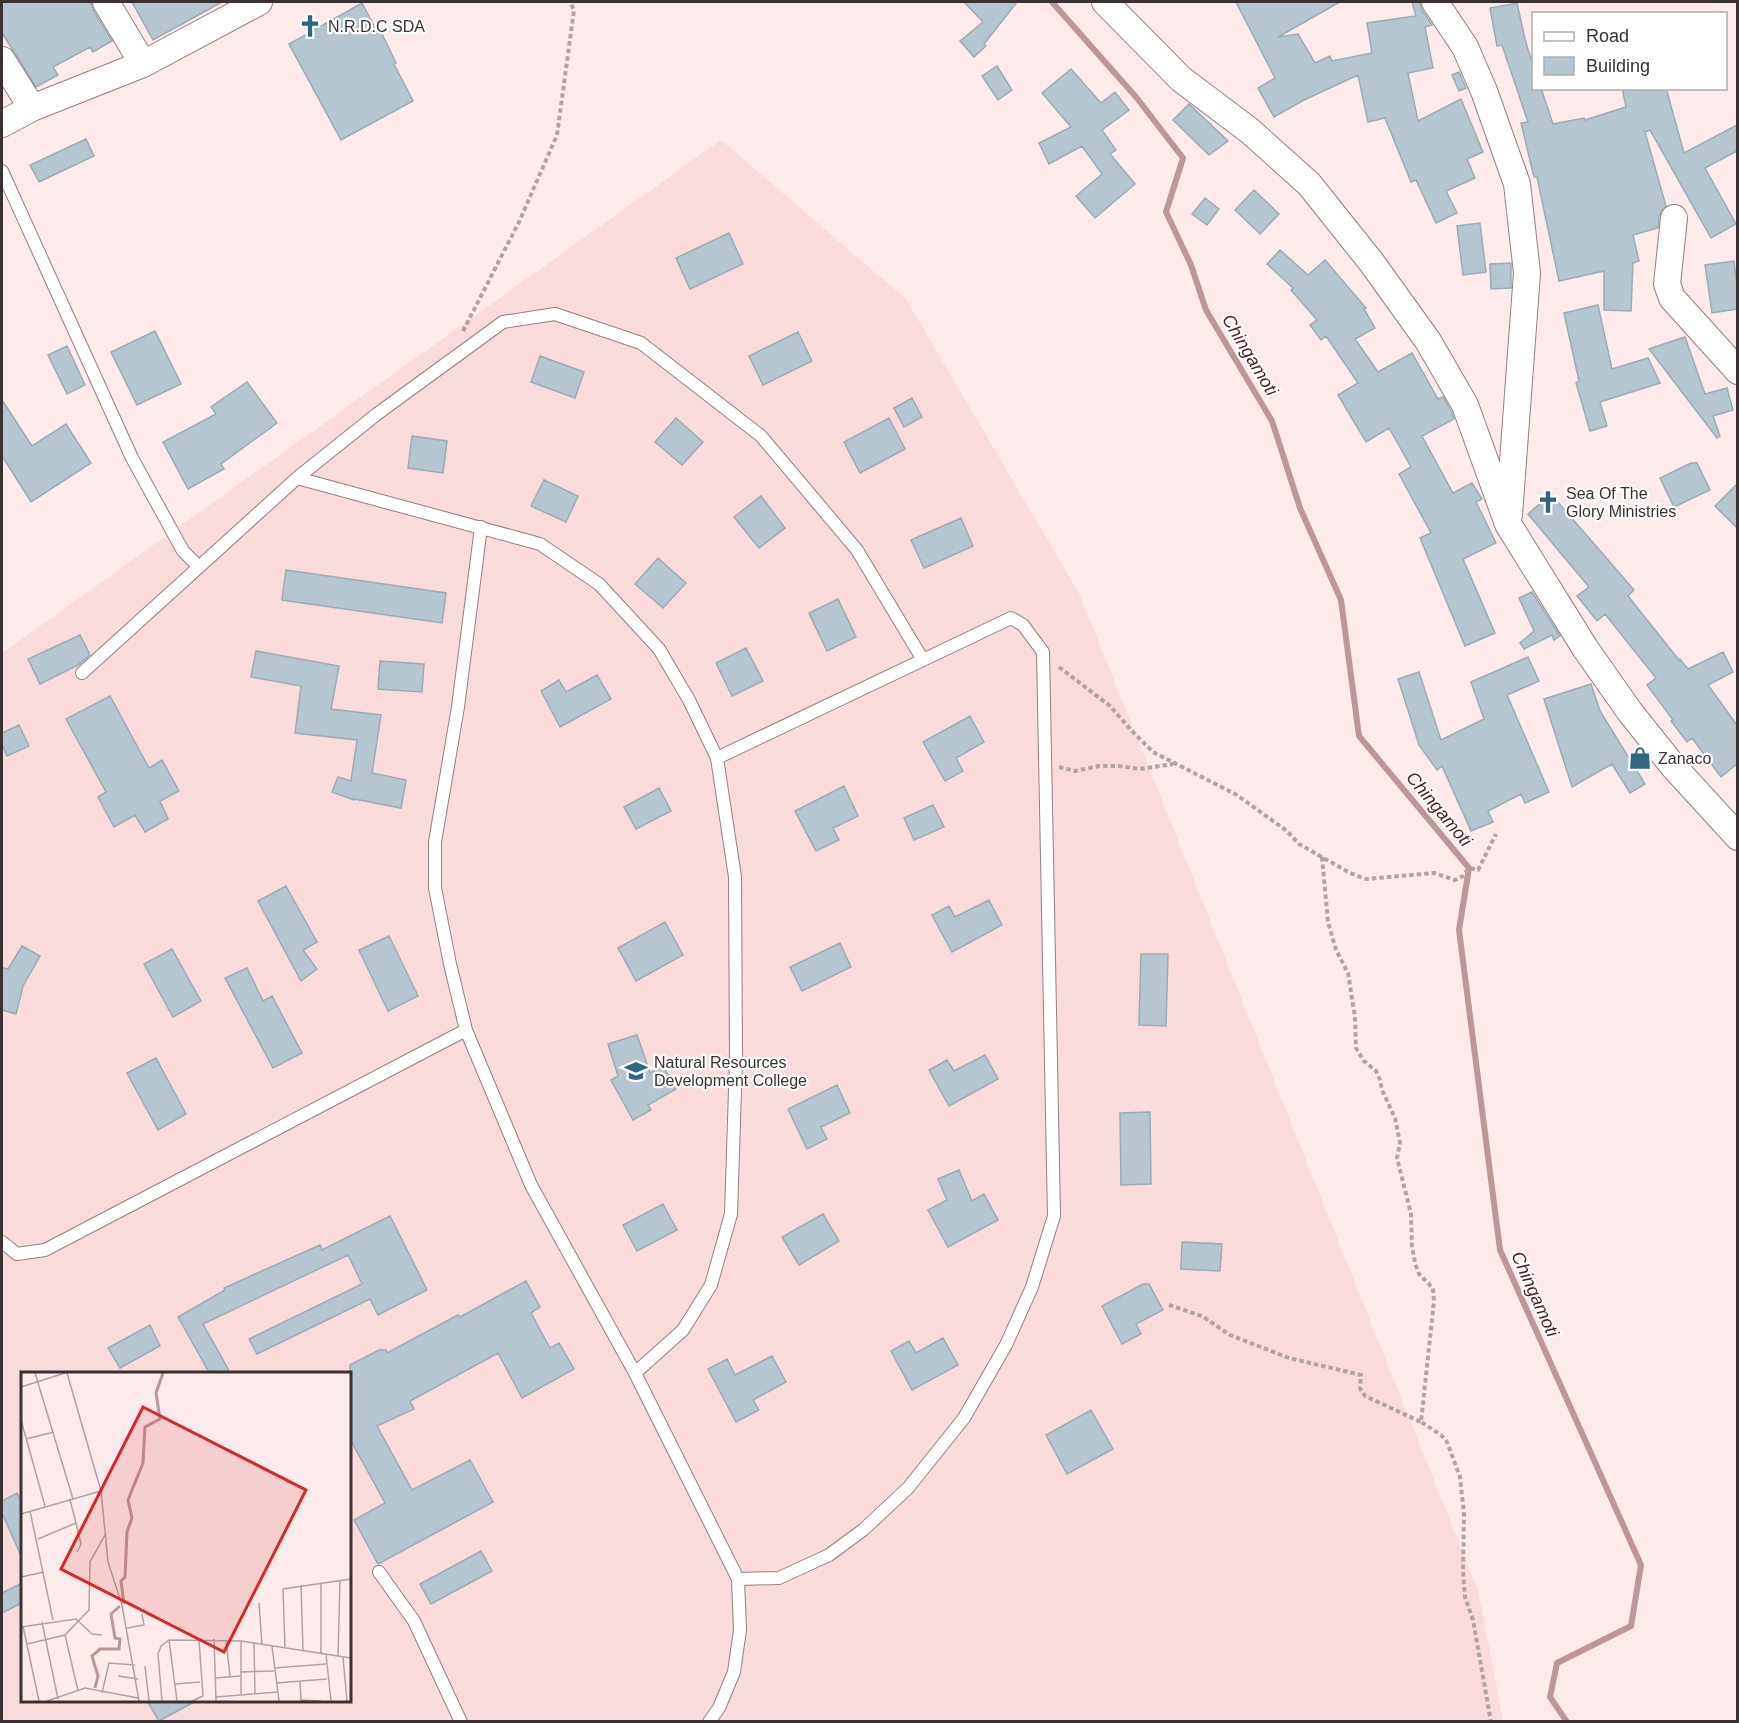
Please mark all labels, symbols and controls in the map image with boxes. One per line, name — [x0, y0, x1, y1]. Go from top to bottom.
legend — [1532, 12, 1727, 90]
church icon: N.R.D.C SDA — [297, 13, 323, 39]
place label: N.R.D.C SDA — [328, 18, 425, 35]
text: Road — [1586, 26, 1629, 46]
text: Building — [1586, 56, 1650, 76]
water label: Chingamoti — [1218, 311, 1283, 400]
place label: Sea Of The Glory Ministries — [1566, 485, 1676, 520]
church icon: Sea Of The Glory Ministries — [1535, 489, 1561, 515]
shop icon: Zanaco — [1627, 745, 1653, 771]
place label: Zanaco — [1658, 750, 1711, 767]
water label: Chingamoti — [1402, 768, 1477, 851]
place label: Natural Resources Development College — [654, 1054, 807, 1089]
school or university icon: Natural Resources Development College — [623, 1058, 649, 1084]
water label: Chingamoti — [1507, 1248, 1563, 1341]
inset map — [21, 1372, 351, 1702]

